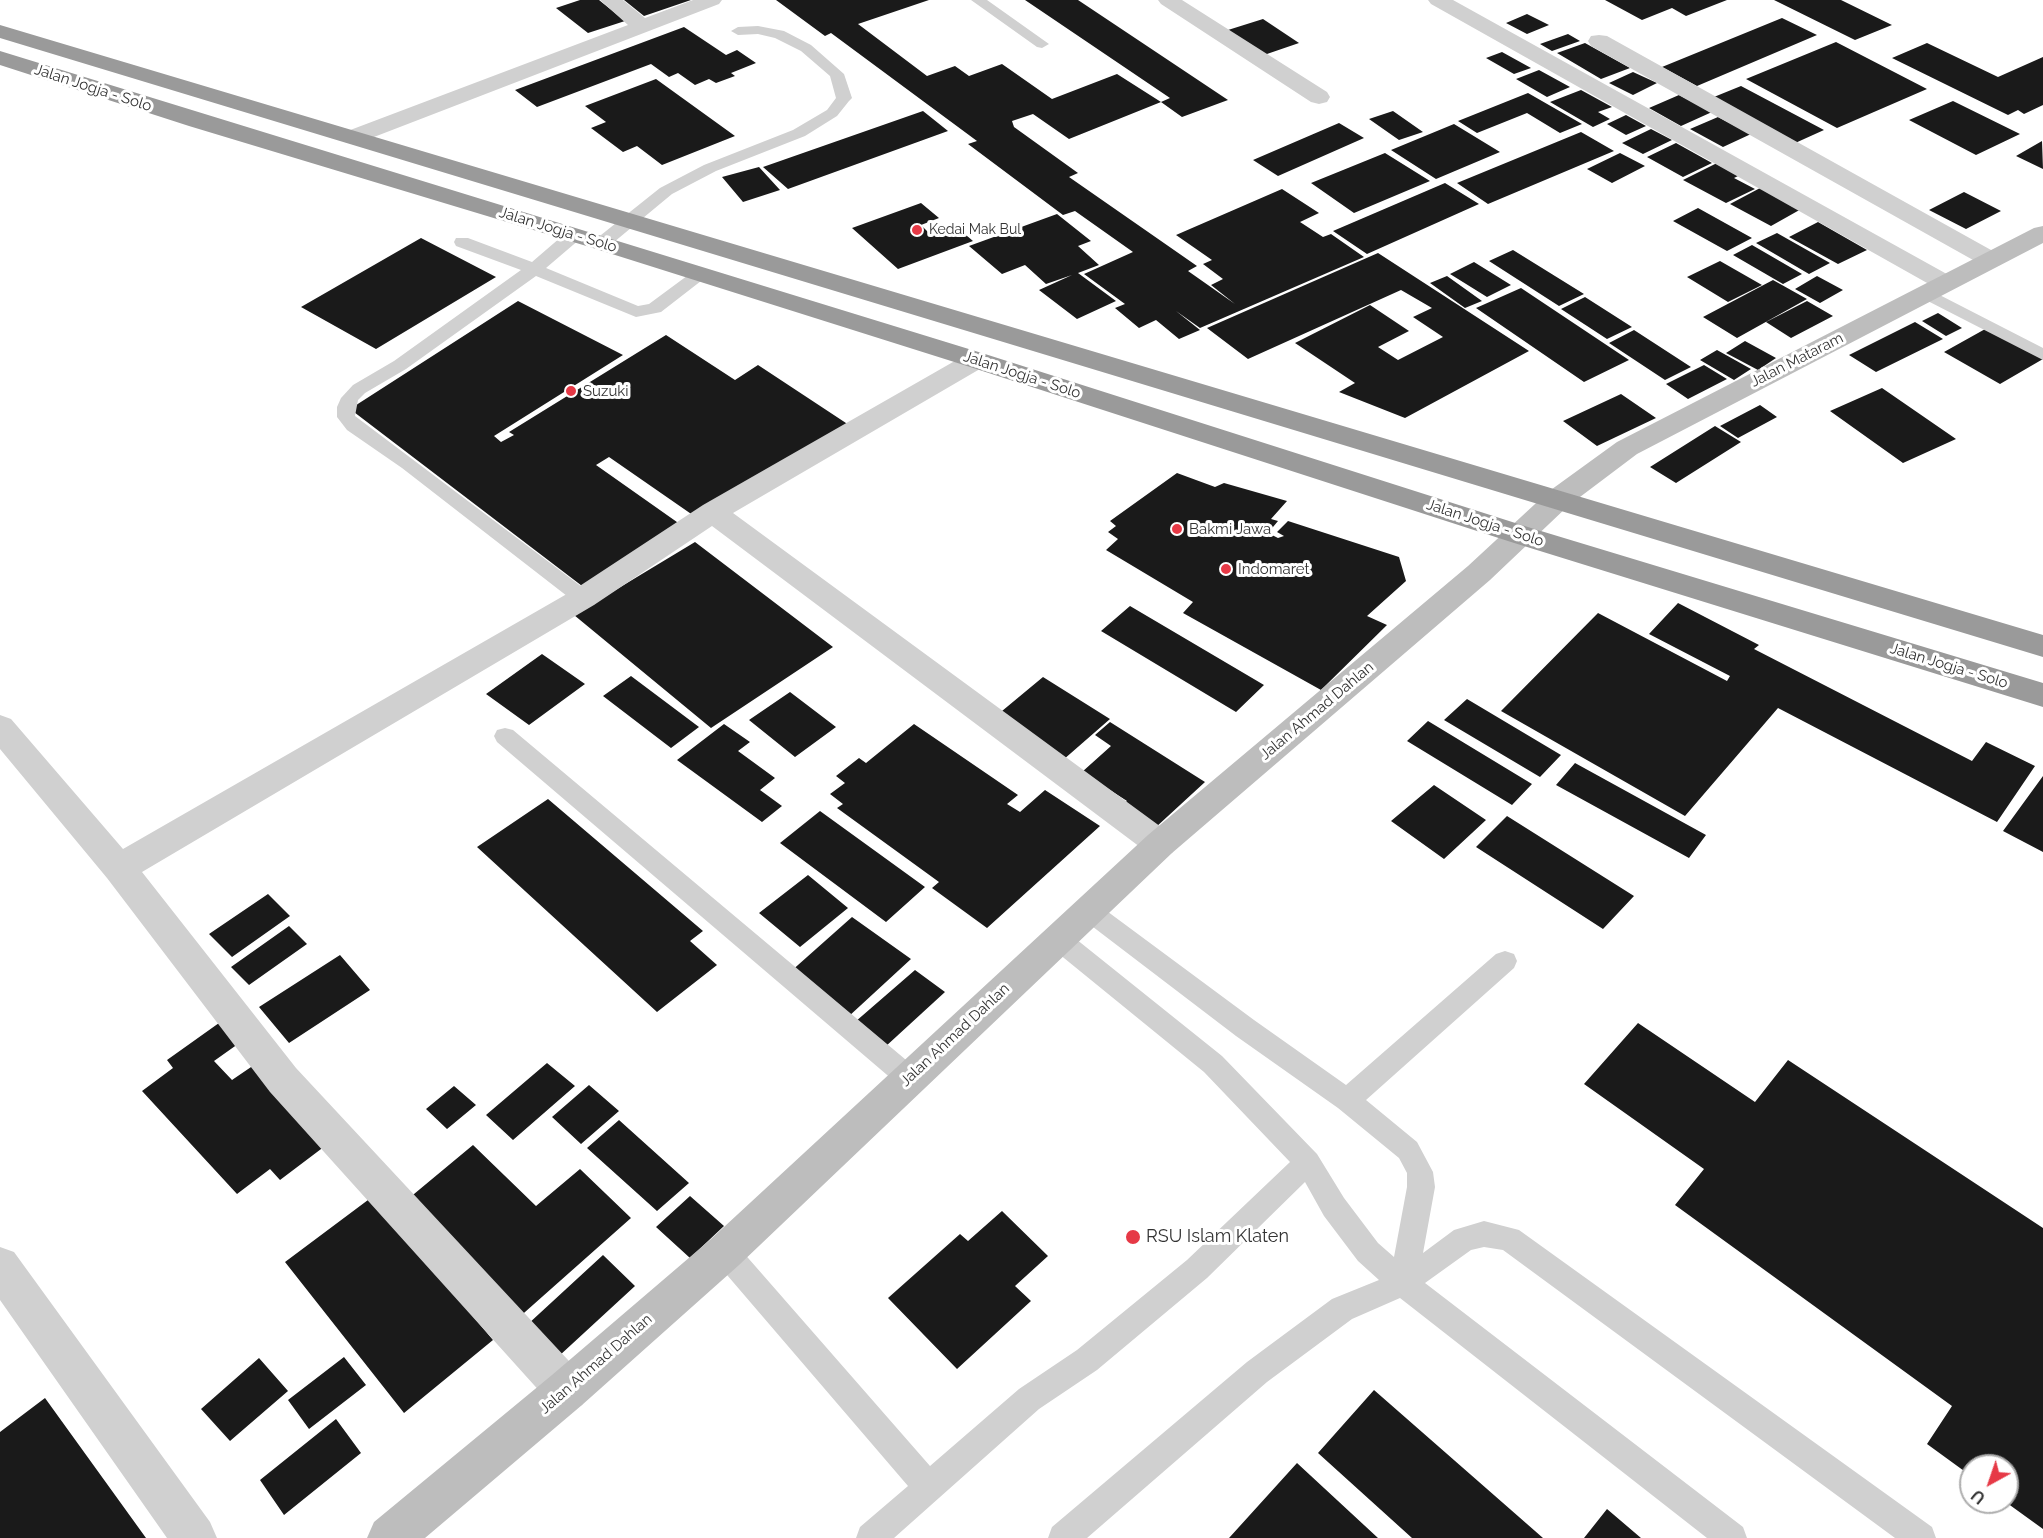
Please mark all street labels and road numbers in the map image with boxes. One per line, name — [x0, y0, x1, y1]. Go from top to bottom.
street label: Jalan Jogja - Solo — [32, 61, 154, 115]
street label: Jalan Jogja - Solo — [497, 204, 619, 256]
street label: Jalan Mataram — [1748, 329, 1846, 391]
street label: Jalan Jogja - Solo — [961, 348, 1083, 402]
street label: Jalan Jogja - Solo — [1424, 496, 1546, 550]
street label: Jalan Jogja - Solo — [1888, 640, 2010, 692]
street label: Jalan Ahmad Dahlan — [1257, 658, 1377, 764]
street label: Jalan Ahmad Dahlan — [897, 980, 1013, 1090]
street label: Jalan Ahmad Dahlan — [536, 1310, 656, 1418]

